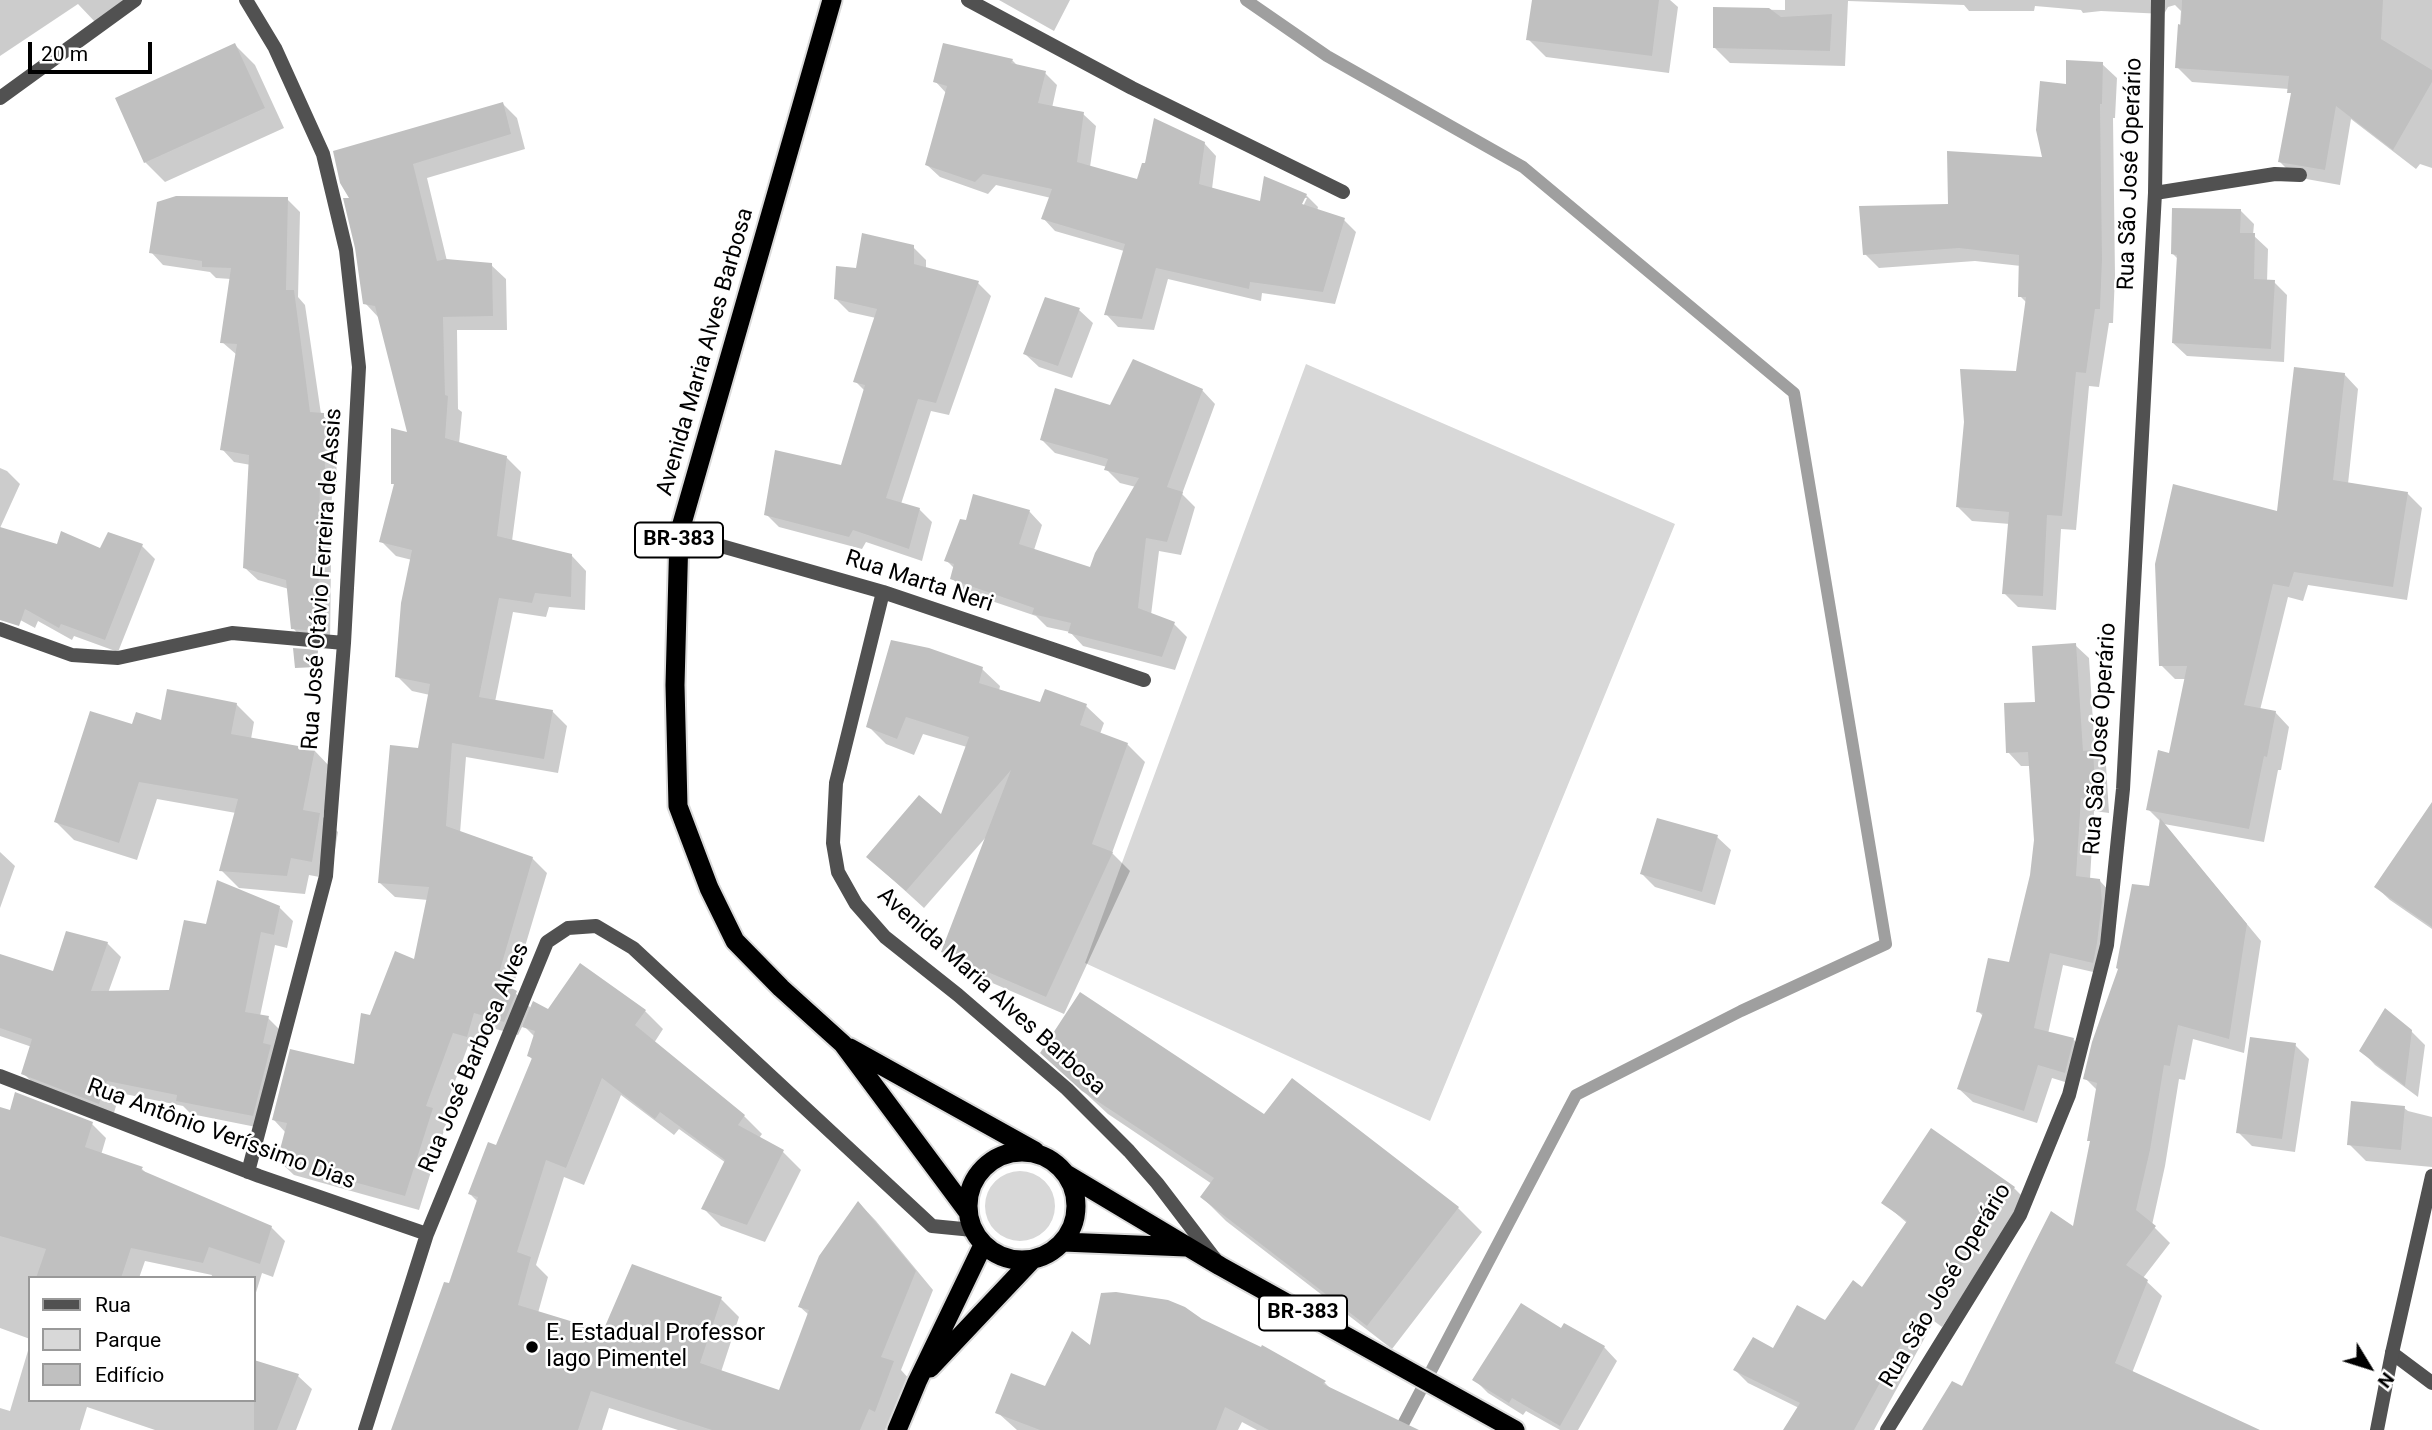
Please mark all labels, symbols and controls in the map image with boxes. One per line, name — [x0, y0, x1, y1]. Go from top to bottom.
scale bar — [32, 28, 156, 72]
text: 20 m — [41, 42, 88, 66]
street label: Rua São José Operário — [2113, 57, 2149, 291]
street label: Avenida Maria Alves Barbosa — [652, 205, 760, 499]
street label: Rua José Otávio Ferreira de Assis — [297, 407, 349, 751]
road number: BR-383 — [635, 522, 723, 558]
street label: Rua Marta Neri — [842, 545, 996, 619]
street label: Rua São José Operário — [2079, 622, 2123, 856]
street label: Avenida Maria Alves Barbosa — [871, 882, 1111, 1102]
street label: Rua José Barbosa Alves — [414, 939, 536, 1177]
street label: Rua Antônio Veríssimo Dias — [83, 1074, 359, 1196]
street label: Rua São José Operário — [1874, 1179, 2018, 1393]
legend — [28, 1276, 256, 1402]
text: Rua — [95, 1293, 131, 1317]
road number: BR-383 — [1259, 1296, 1347, 1330]
place label: E. Estadual Professor Iago Pimentel — [546, 1320, 765, 1374]
text: Parque — [95, 1328, 161, 1352]
north arrow — [2334, 1332, 2404, 1402]
marker: E. Estadual Professor Iago Pimentel — [524, 1339, 540, 1355]
text: Edifício — [95, 1363, 164, 1387]
text: N — [2373, 1368, 2399, 1393]

